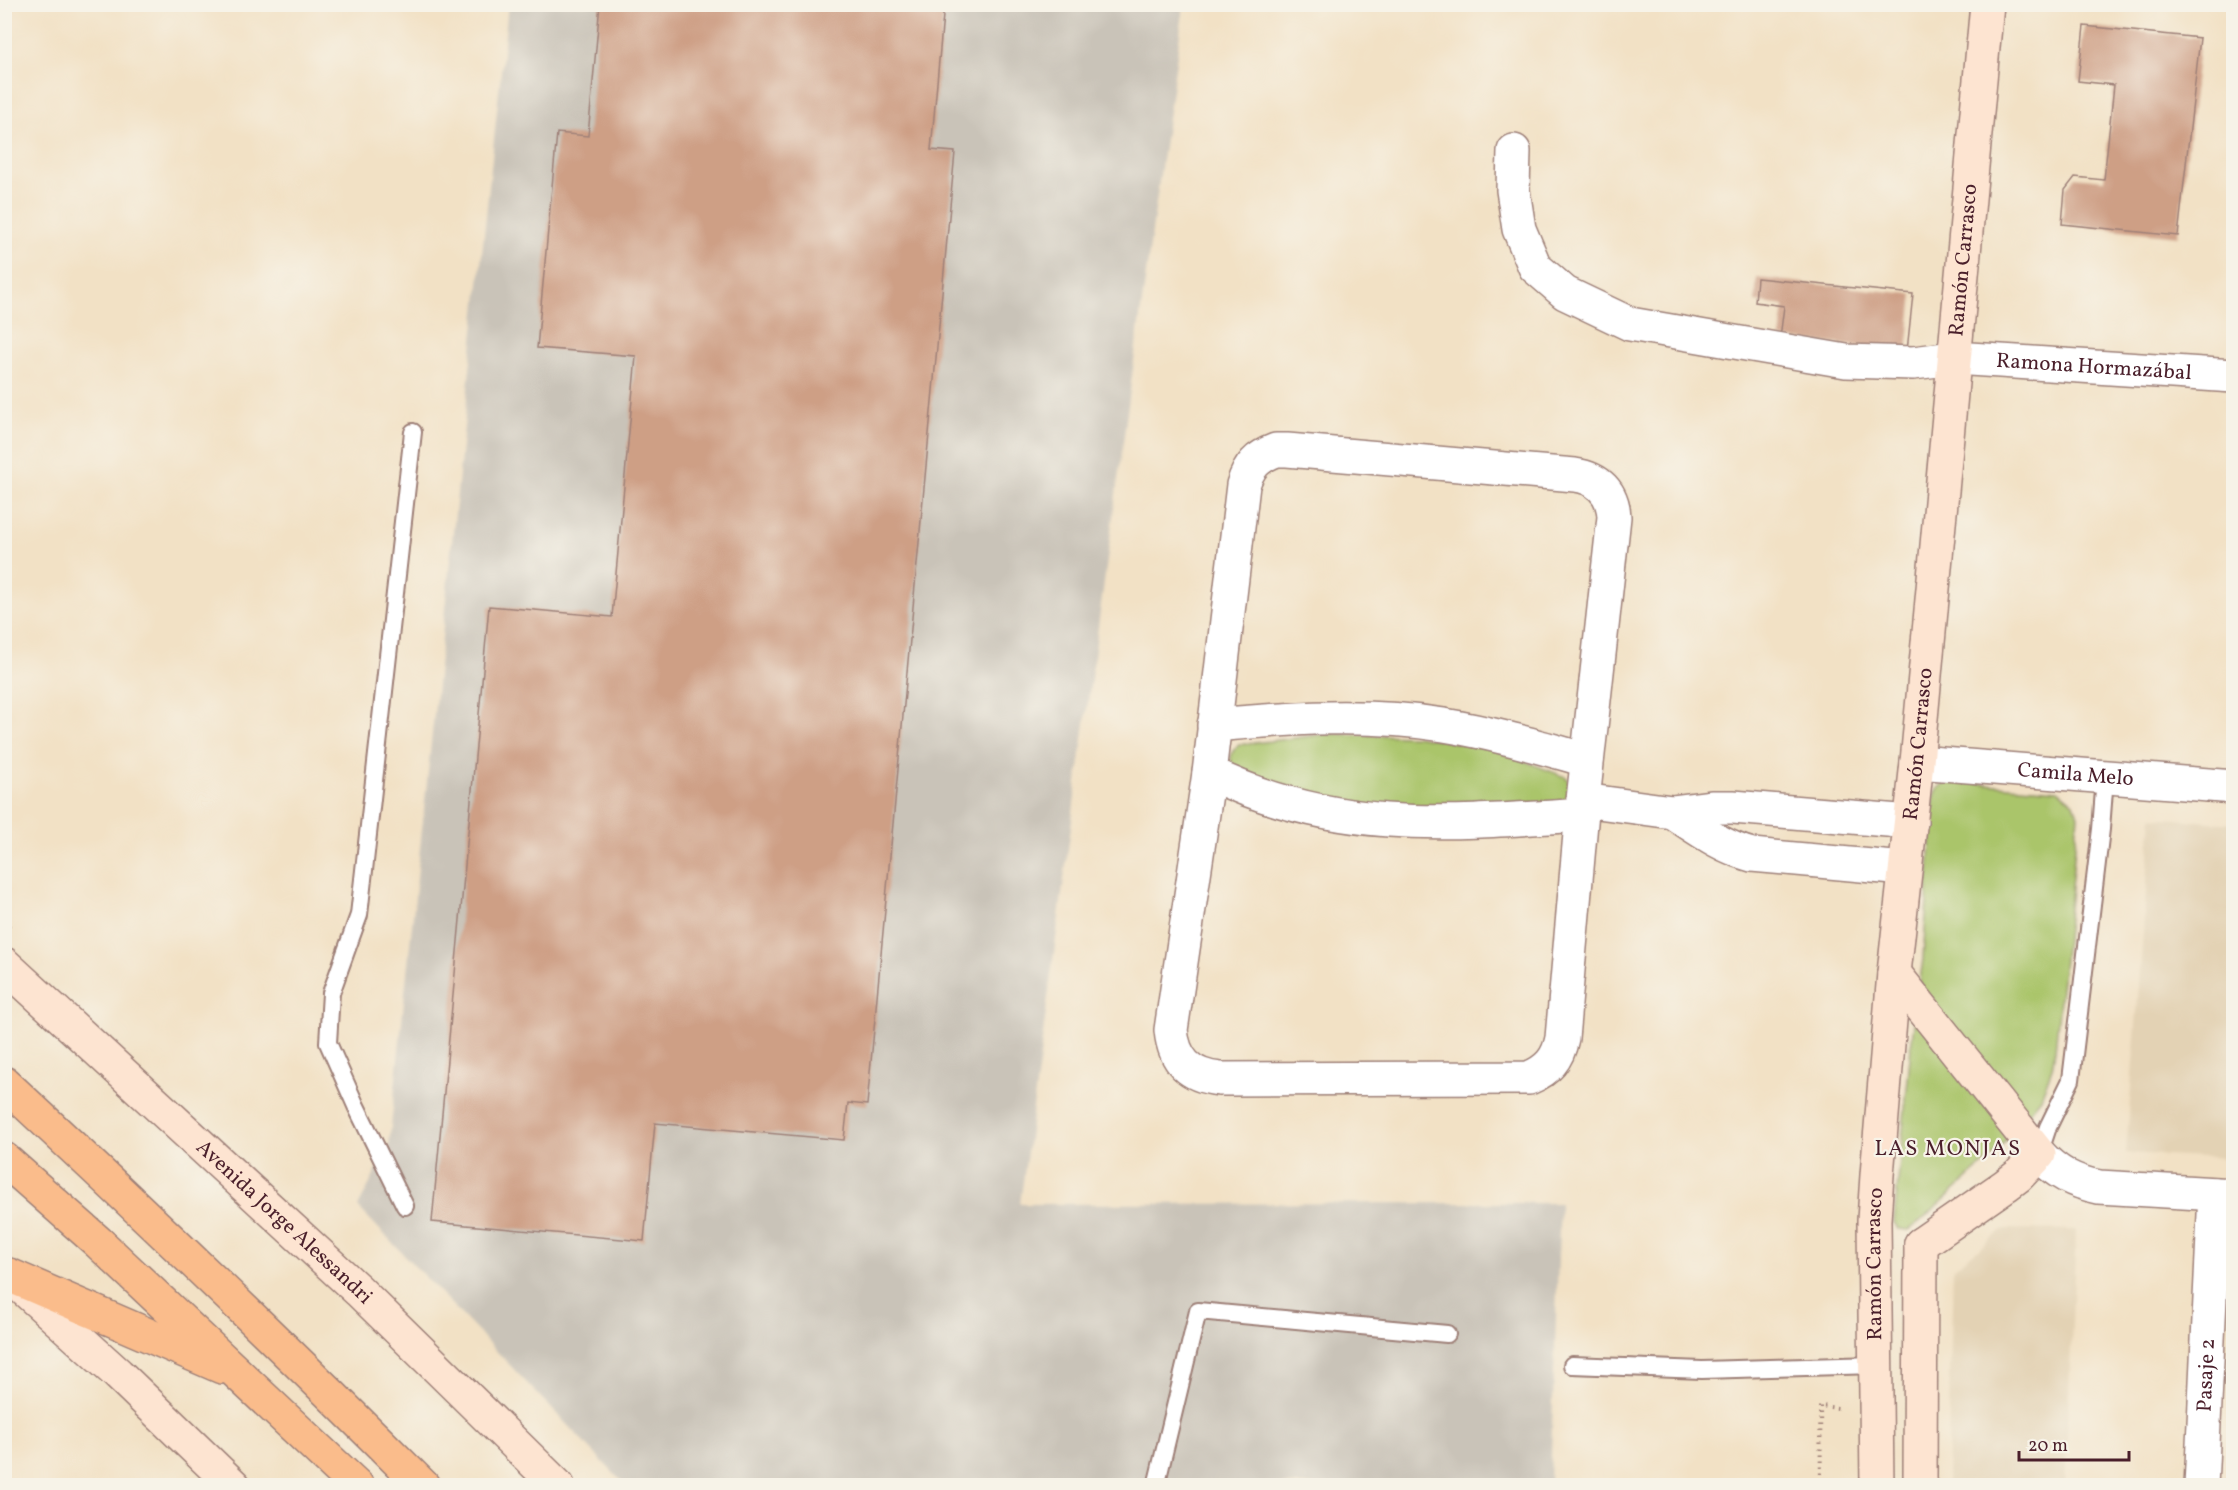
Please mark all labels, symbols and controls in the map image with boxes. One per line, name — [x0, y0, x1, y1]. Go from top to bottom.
street label: Ramón Carrasco — [1942, 183, 1985, 338]
street label: Ramona Hormazábal — [1995, 346, 2193, 388]
street label: Ramón Carrasco — [1896, 667, 1940, 822]
street label: Camila Melo — [2016, 755, 2135, 794]
street label: Avenida Jorge Alessandri — [190, 1133, 379, 1311]
district label: LAS MONJAS — [1874, 1134, 2022, 1165]
street label: Ramón Carrasco — [1859, 1187, 1891, 1341]
street label: Pasaje 2 — [2190, 1338, 2223, 1413]
scale bar — [2019, 1424, 2128, 1462]
text: 20 m — [2028, 1434, 2068, 1459]

